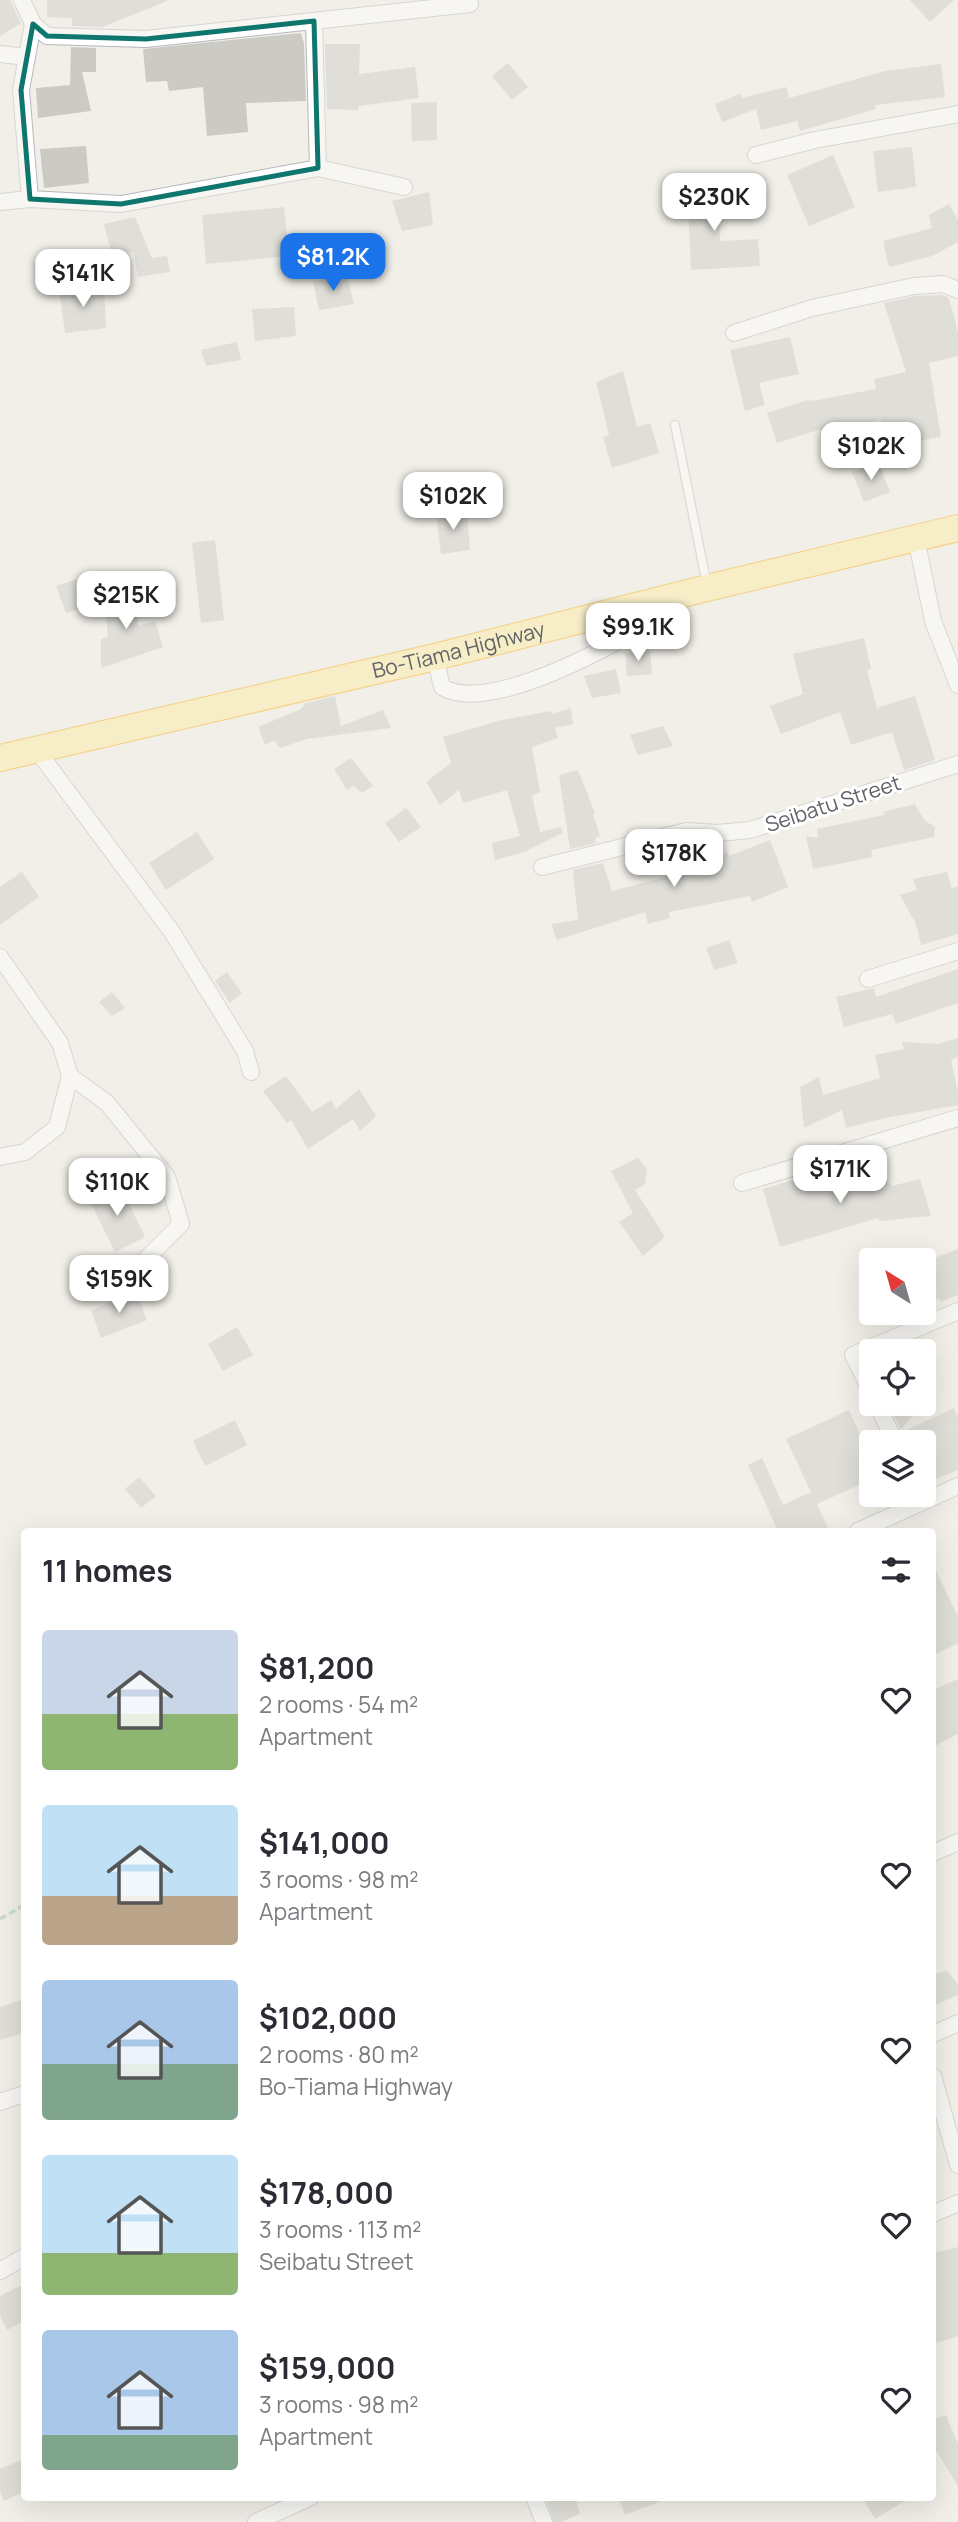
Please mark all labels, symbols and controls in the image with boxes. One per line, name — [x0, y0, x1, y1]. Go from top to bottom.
pin: $230K — [665, 174, 763, 233]
text: $230K — [678, 180, 750, 212]
pin: $81.2K — [276, 233, 390, 293]
text: $81.2K — [296, 240, 370, 272]
pin: $141K — [34, 250, 132, 309]
text: $141K — [51, 256, 115, 288]
pin: $102K — [822, 422, 920, 482]
text: $102K — [837, 429, 905, 461]
pin: $102K — [404, 472, 502, 532]
text: $102K — [419, 479, 487, 511]
pin: $215K — [77, 572, 175, 631]
text: $215K — [93, 578, 159, 610]
pin: $99.1K — [581, 604, 695, 663]
text: $99.1K — [602, 610, 674, 642]
street label: Bo-Tiama Highway — [369, 615, 548, 684]
street label: Seibatu Street — [761, 768, 904, 838]
pin: $178K — [625, 830, 723, 889]
text: $178K — [641, 836, 707, 868]
pin: $171K — [791, 1146, 889, 1205]
text: $171K — [809, 1152, 871, 1184]
pin: $110K — [68, 1158, 166, 1218]
text: $110K — [85, 1165, 149, 1197]
north arrow — [859, 1248, 936, 1325]
map controls — [859, 1248, 936, 1507]
pin: $159K — [70, 1256, 168, 1315]
text: $159K — [85, 1262, 153, 1294]
button: locate — [859, 1339, 936, 1416]
button: layers — [859, 1430, 936, 1507]
text: 11 homes — [42, 1550, 173, 1591]
icon: filters — [877, 1551, 915, 1589]
text: $81,200 — [259, 1647, 375, 1688]
icon: home — [98, 1658, 182, 1742]
icon: heart — [877, 1681, 915, 1719]
text: 2 rooms · 54 m² — [259, 1688, 418, 1720]
text: Apartment — [259, 1720, 373, 1752]
text: $141,000 — [259, 1822, 390, 1863]
icon: home — [98, 1833, 182, 1917]
icon: heart — [877, 1856, 915, 1894]
text: 3 rooms · 98 m² — [259, 1863, 419, 1895]
text: Apartment — [259, 1895, 373, 1927]
text: $102,000 — [259, 1997, 397, 2038]
icon: home — [98, 2008, 182, 2092]
icon: heart — [877, 2031, 915, 2069]
text: 2 rooms · 80 m² — [259, 2038, 419, 2070]
text: Bo-Tiama Highway — [259, 2070, 453, 2102]
text: $178,000 — [259, 2172, 394, 2213]
icon: home — [98, 2183, 182, 2267]
icon: heart — [877, 2206, 915, 2244]
text: 3 rooms · 113 m² — [259, 2213, 422, 2245]
text: Seibatu Street — [259, 2245, 413, 2277]
text: $159,000 — [259, 2347, 395, 2388]
icon: home — [98, 2358, 182, 2442]
icon: heart — [877, 2381, 915, 2419]
text: 3 rooms · 98 m² — [259, 2388, 419, 2420]
text: Apartment — [259, 2420, 373, 2452]

